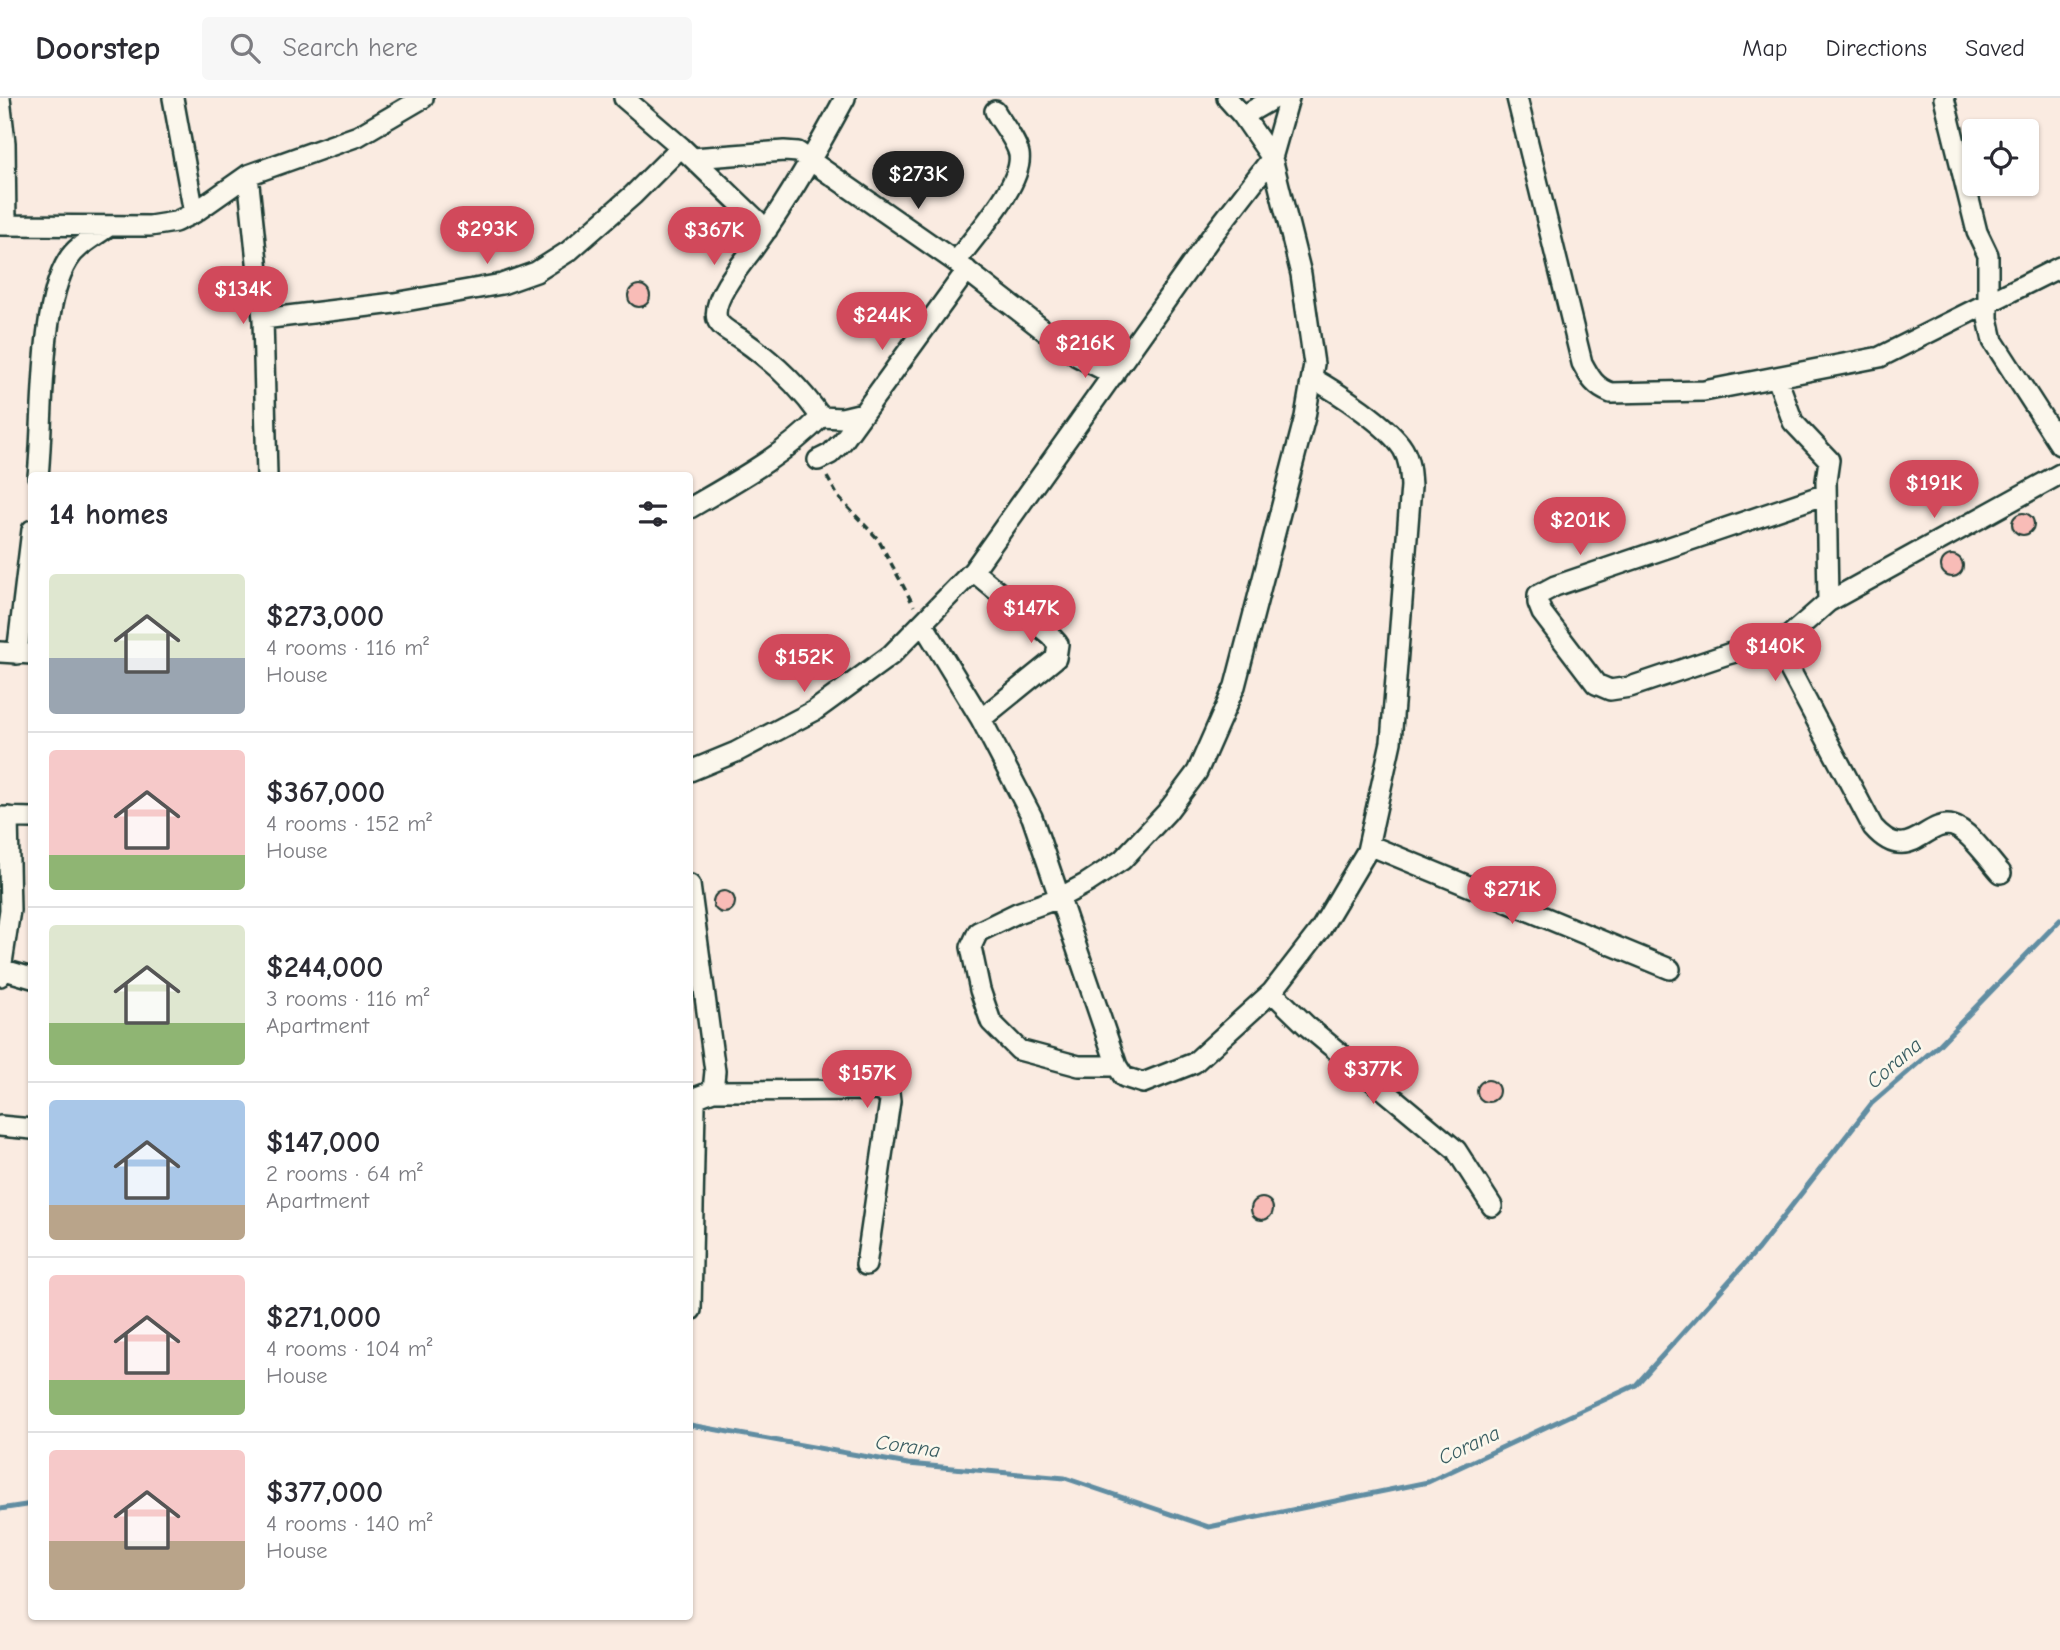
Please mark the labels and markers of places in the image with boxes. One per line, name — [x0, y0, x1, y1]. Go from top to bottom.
pin: $273K — [869, 152, 967, 211]
pin: $293K — [438, 206, 536, 266]
pin: $367K — [665, 208, 763, 267]
pin: $134K — [194, 266, 292, 326]
pin: $244K — [833, 292, 931, 352]
pin: $216K — [1036, 320, 1134, 380]
pin: $191K — [1885, 460, 1983, 520]
pin: $201K — [1531, 498, 1629, 557]
pin: $147K — [982, 586, 1080, 645]
pin: $140K — [1726, 624, 1824, 683]
pin: $152K — [755, 634, 853, 694]
pin: $271K — [1463, 866, 1561, 926]
pin: $377K — [1324, 1046, 1422, 1106]
pin: $157K — [818, 1051, 916, 1110]

